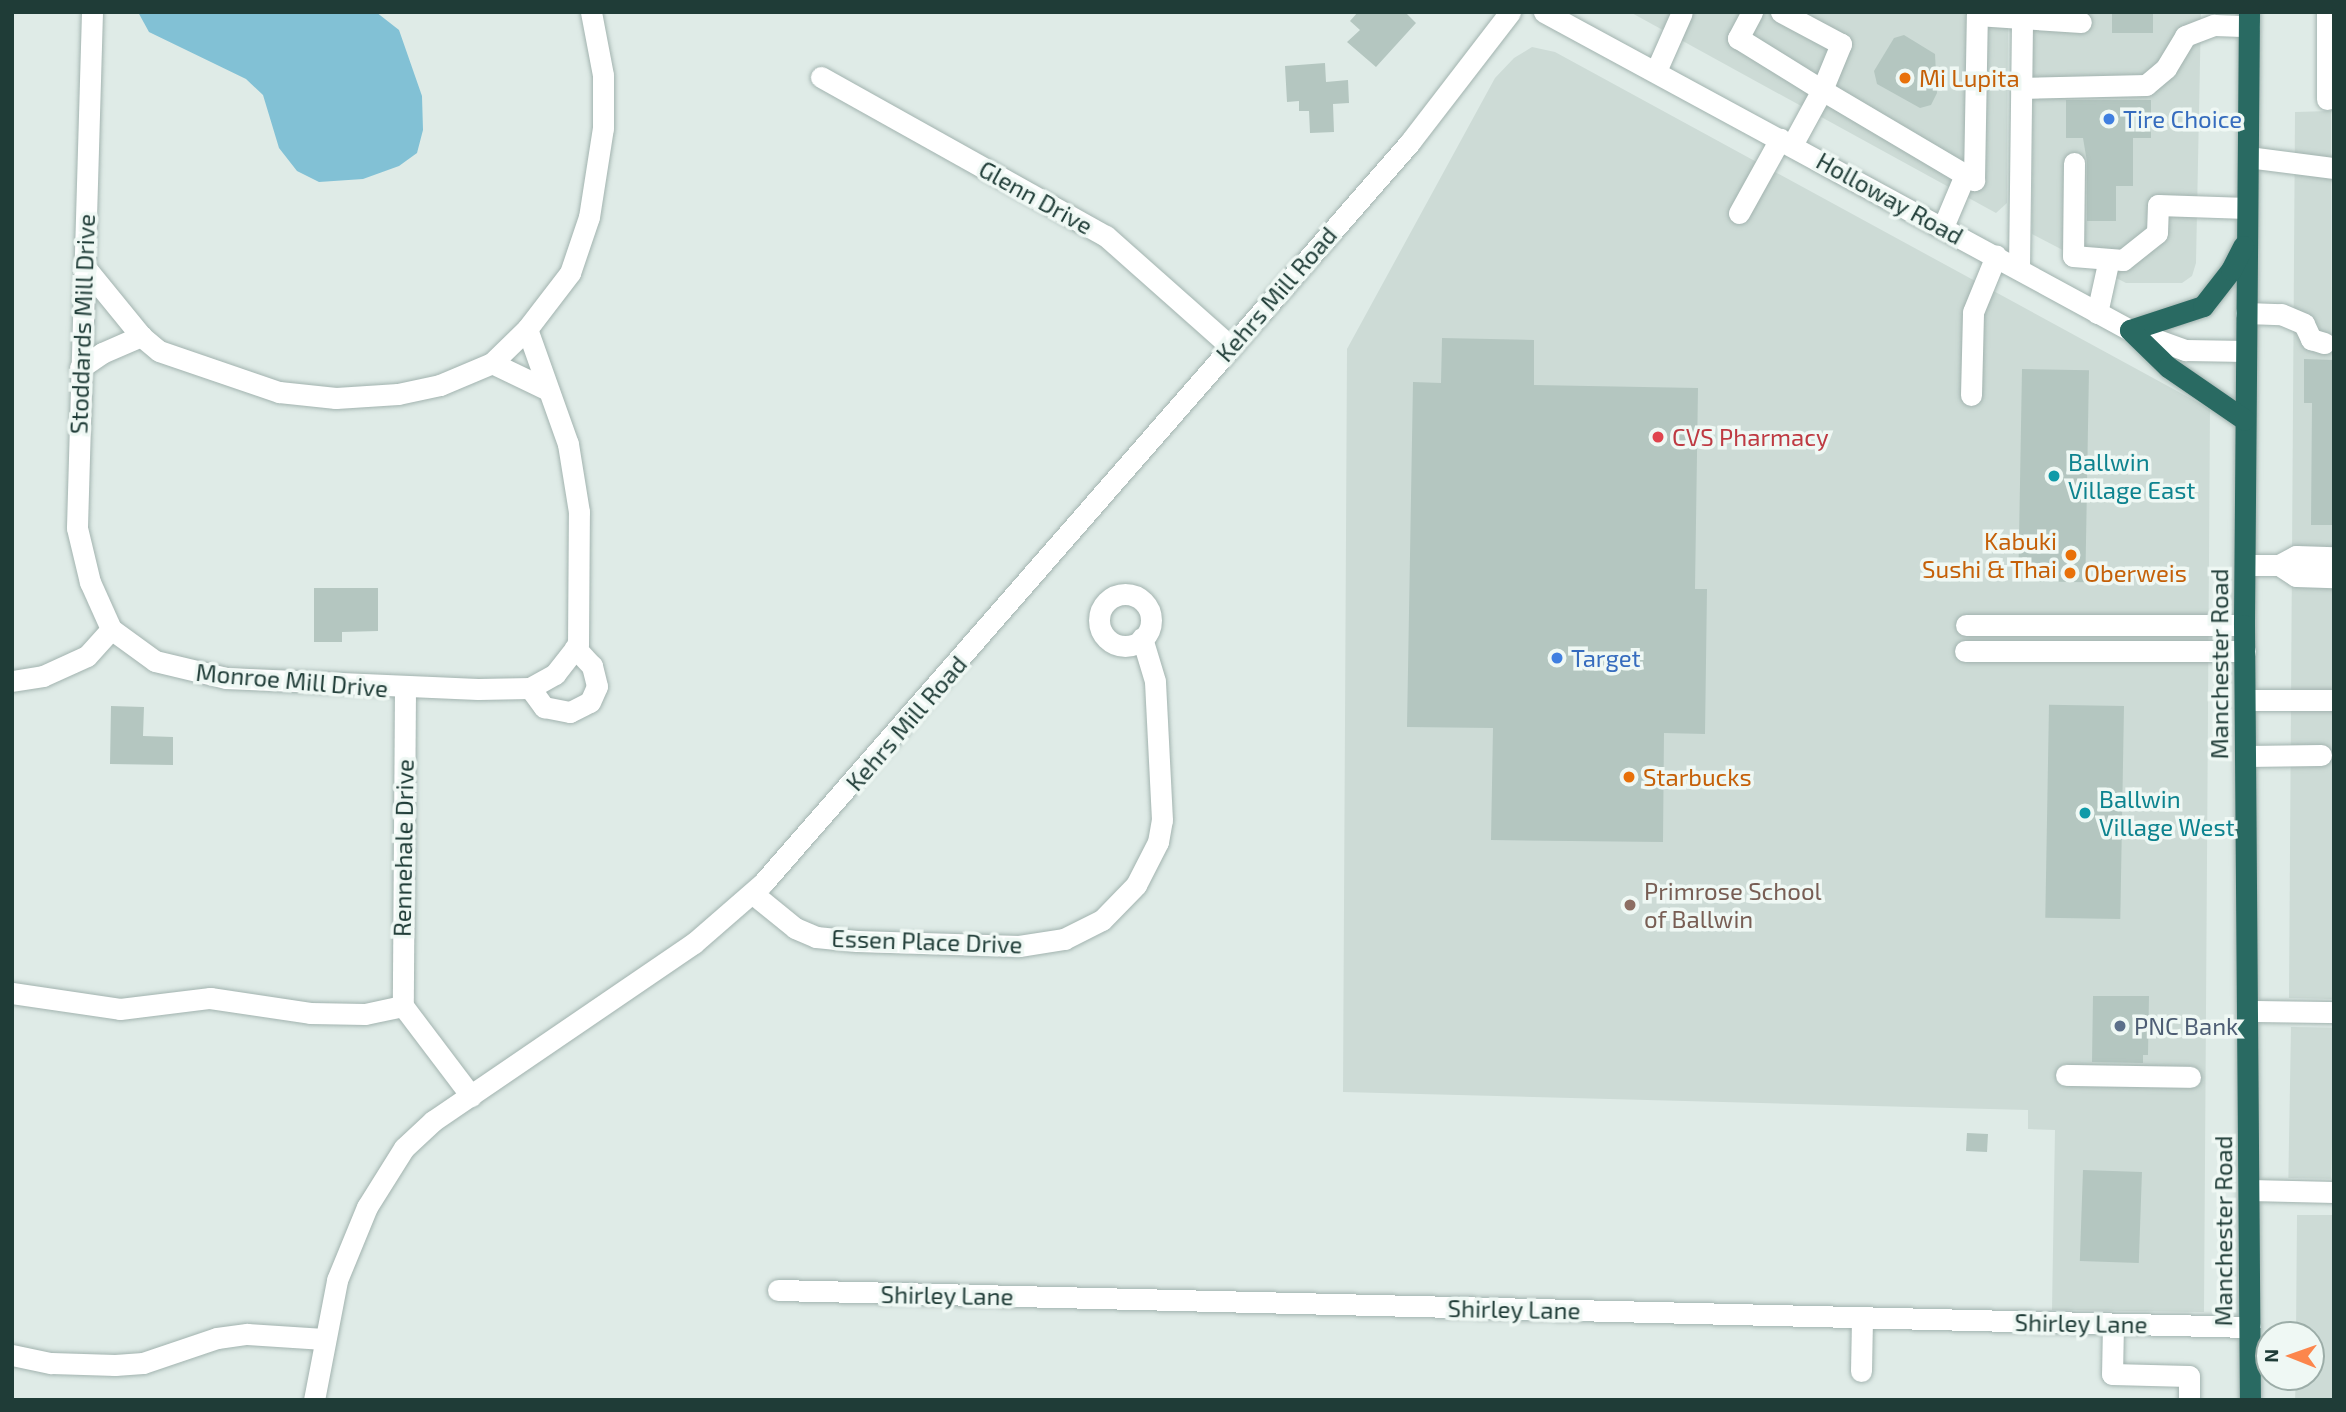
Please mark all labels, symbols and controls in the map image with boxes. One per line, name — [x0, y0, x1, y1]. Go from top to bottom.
place label: Mi Lupita — [1919, 64, 2020, 92]
marker: Mi Lupita — [1897, 70, 1913, 86]
place label: Tire Choice — [2123, 105, 2242, 133]
marker: Tire Choice — [2101, 111, 2117, 127]
street label: Holloway Road — [1811, 146, 1969, 250]
street label: Glenn Drive — [974, 154, 1098, 240]
street label: Stoddards Mill Drive — [64, 213, 100, 435]
street label: Kehrs Mill Road — [1209, 220, 1343, 368]
place label: CVS Pharmacy — [1672, 423, 1829, 451]
marker: CVS Pharmacy — [1650, 429, 1666, 445]
place label: Ballwin Village East — [2068, 448, 2195, 504]
marker: Ballwin Village East — [2046, 468, 2062, 484]
place label: Kabuki Sushi & Thai — [1922, 527, 2057, 583]
marker: Kabuki Sushi & Thai — [2063, 547, 2079, 563]
place label: Oberweis — [2084, 559, 2187, 587]
marker: Oberweis — [2062, 565, 2078, 581]
street label: Manchester Road — [2205, 568, 2233, 760]
place label: Target — [1571, 644, 1641, 672]
street label: Kehrs Mill Road — [839, 649, 973, 797]
marker: Target — [1549, 650, 1565, 666]
street label: Monroe Mill Drive — [194, 657, 390, 703]
street label: Rennehale Drive — [387, 759, 419, 937]
place label: Starbucks — [1643, 763, 1752, 791]
marker: Starbucks — [1621, 769, 1637, 785]
place label: Ballwin Village West — [2099, 785, 2235, 841]
marker: Ballwin Village West — [2077, 805, 2093, 821]
place label: Primrose School of Ballwin — [1644, 877, 1822, 933]
marker: Primrose School of Ballwin — [1622, 897, 1638, 913]
street label: Essen Place Drive — [831, 923, 1023, 959]
place label: PNC Bank — [2134, 1012, 2238, 1040]
marker: PNC Bank — [2112, 1018, 2128, 1034]
street label: Manchester Road — [2209, 1135, 2237, 1327]
street label: Shirley Lane — [880, 1279, 1014, 1311]
street label: Shirley Lane — [1447, 1293, 1581, 1325]
street label: Shirley Lane — [2014, 1307, 2148, 1339]
north arrow — [2255, 1321, 2325, 1391]
text: N — [2259, 1349, 2282, 1363]

